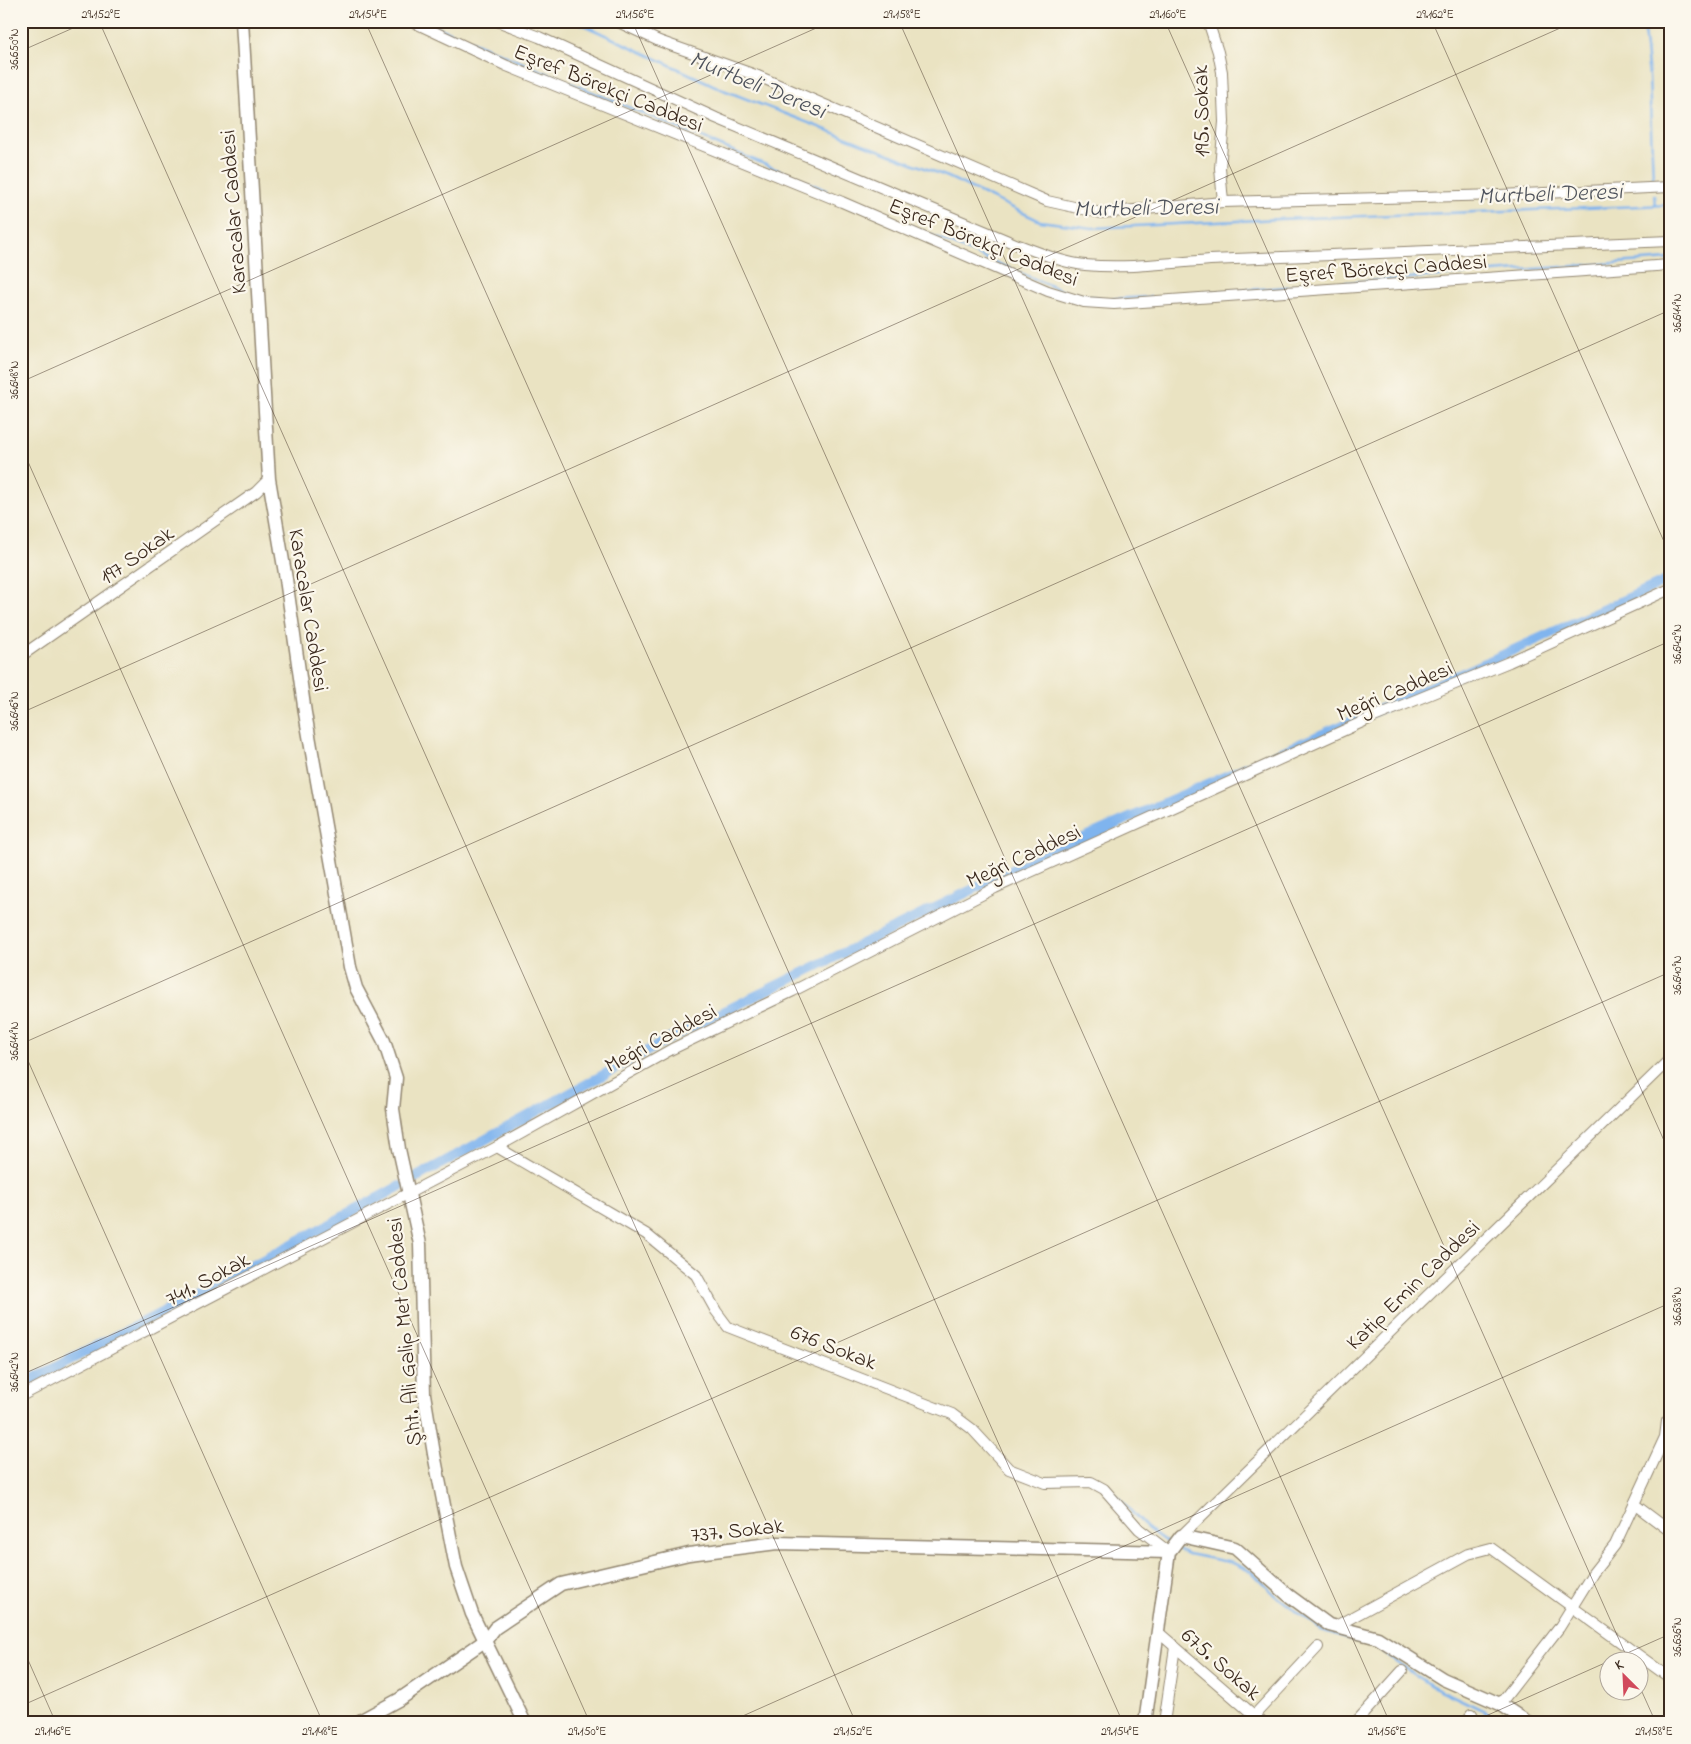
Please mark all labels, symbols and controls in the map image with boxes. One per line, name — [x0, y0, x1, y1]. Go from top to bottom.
text: 29.152°E — [81, 6, 121, 24]
text: 29.154°E — [349, 6, 387, 24]
text: 29.156°E — [616, 6, 654, 24]
text: 29.158°E — [883, 6, 921, 24]
text: 29.160°E — [1150, 6, 1186, 24]
text: 29.162°E — [1416, 6, 1454, 24]
text: 36.650°N — [6, 28, 24, 70]
street label: Eşref Börekçi Caddesi — [508, 37, 708, 143]
water label: Murtbeli Deresi — [683, 43, 833, 131]
street label: 195. Sokak — [1186, 64, 1220, 157]
street label: Karacalar Caddesi — [213, 129, 257, 295]
water label: Murtbeli Deresi — [1477, 175, 1626, 216]
street label: Eşref Börekçi Caddesi — [883, 191, 1083, 297]
water label: Murtbeli Deresi — [1073, 191, 1221, 228]
street label: Eşref Börekçi Caddesi — [1284, 247, 1488, 293]
text: 36.644°N — [1669, 293, 1687, 333]
text: 36.648°N — [6, 361, 24, 399]
street label: 197 Sokak — [94, 519, 182, 594]
street label: Karacalar Caddesi — [278, 527, 336, 694]
text: 36.642°N — [1669, 624, 1687, 664]
street label: Meğri Caddesi — [1332, 654, 1458, 732]
text: 36.646°N — [6, 691, 24, 731]
street label: Meğri Caddesi — [962, 817, 1087, 899]
text: 36.640°N — [1669, 955, 1687, 995]
street label: Meğri Caddesi — [600, 997, 724, 1084]
text: 36.644°N — [6, 1021, 24, 1061]
street label: Katip Emin Caddesi — [1340, 1214, 1488, 1359]
street label: Şht. Ali Galip Met Caddesi — [380, 1216, 432, 1447]
street label: 741. Sokak — [161, 1245, 256, 1316]
text: 36.638°N — [1669, 1287, 1687, 1325]
street label: 676 Sokak — [785, 1318, 881, 1380]
text: 36.642°N — [6, 1352, 24, 1392]
street label: 737. Sokak — [689, 1511, 786, 1553]
text: 36.636°N — [1669, 1617, 1687, 1657]
street label: 675. Sokak — [1173, 1621, 1268, 1710]
north arrow — [1598, 1652, 1648, 1702]
text: K — [1612, 1654, 1628, 1676]
text: 29.146°E — [35, 1723, 71, 1741]
text: 29.148°E — [302, 1723, 338, 1741]
text: 29.150°E — [568, 1723, 606, 1741]
text: 29.152°E — [833, 1723, 873, 1741]
text: 29.154°E — [1101, 1723, 1139, 1741]
text: 29.156°E — [1368, 1723, 1406, 1741]
text: 29.158°E — [1635, 1723, 1673, 1741]

